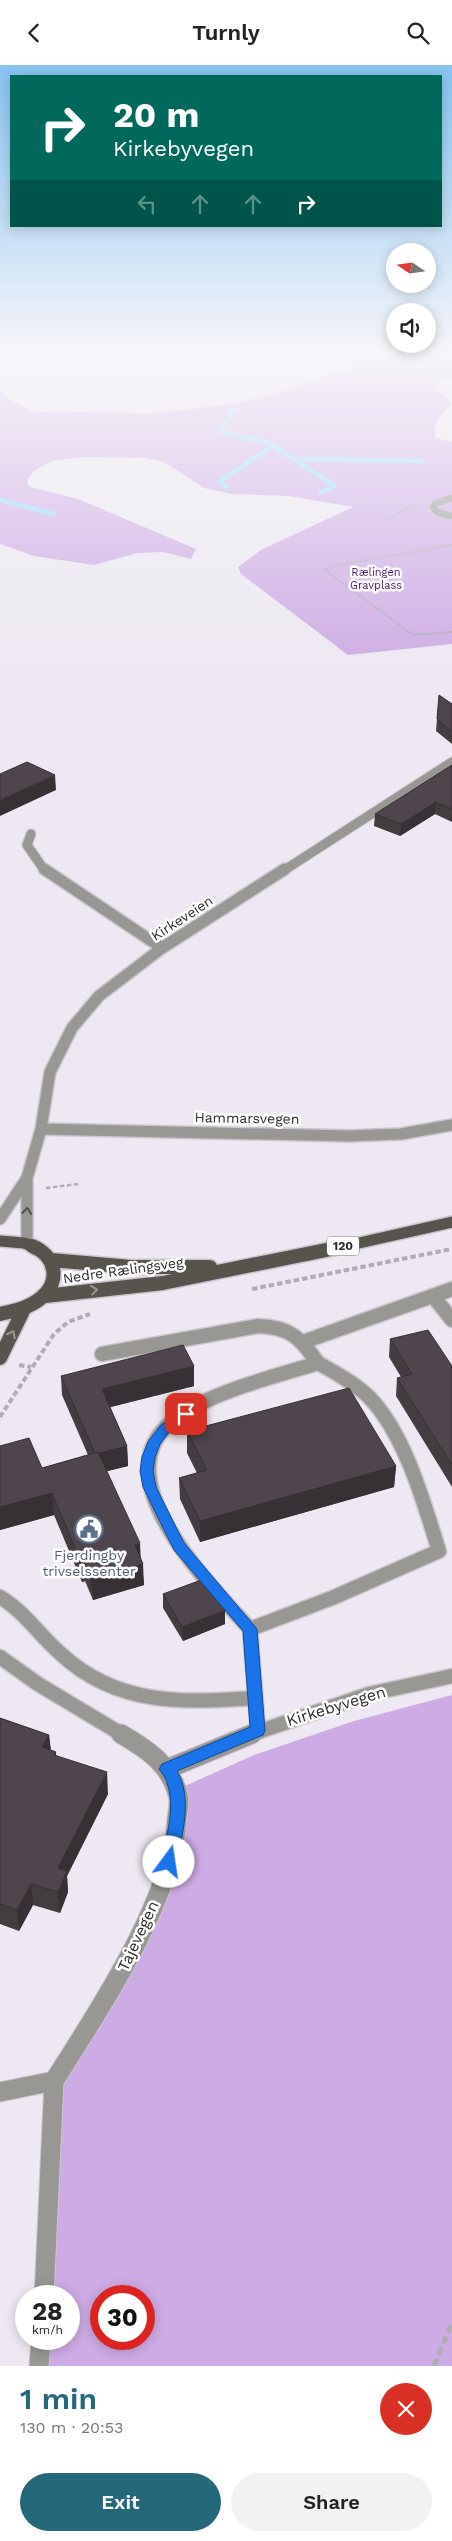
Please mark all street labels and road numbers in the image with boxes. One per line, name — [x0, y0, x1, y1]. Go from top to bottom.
street label: Kirkeveien — [148, 892, 216, 944]
street label: Hammarsvegen — [194, 1109, 300, 1127]
road number: 120 — [327, 1237, 359, 1255]
street label: Nedre Rælingsveg — [62, 1254, 185, 1286]
street label: Kirkebyvegen — [284, 1682, 388, 1730]
street label: Tajevegen — [113, 1898, 163, 1974]

